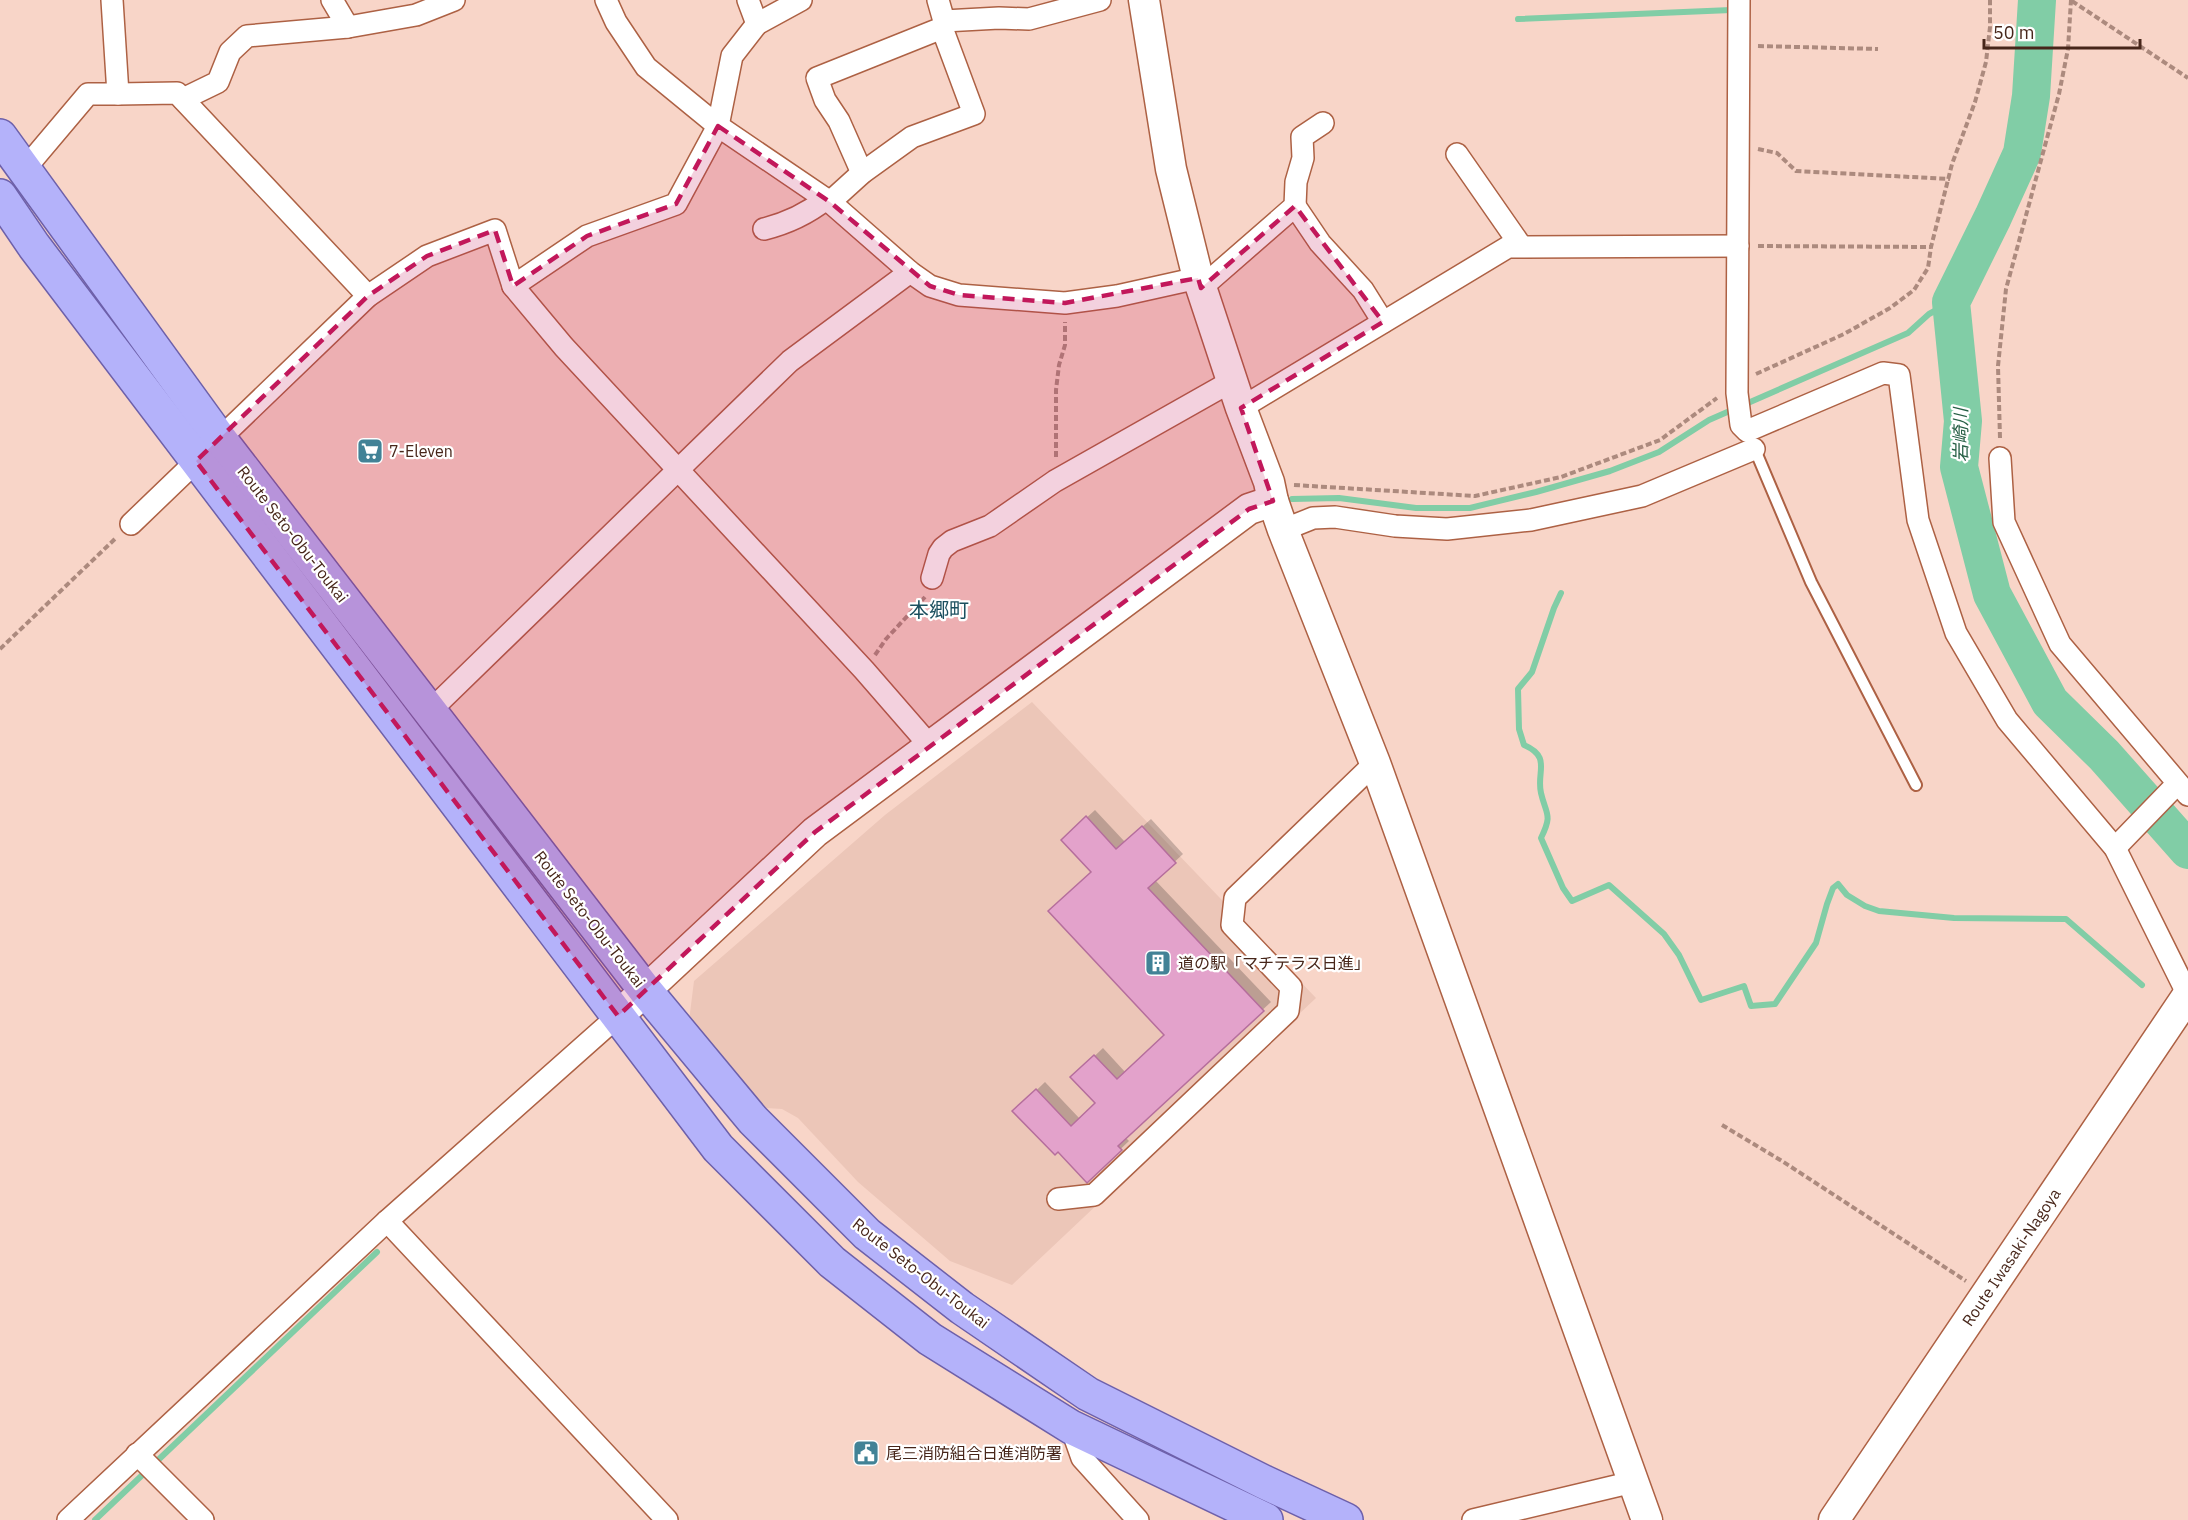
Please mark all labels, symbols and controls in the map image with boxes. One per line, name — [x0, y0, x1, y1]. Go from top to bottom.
scale bar — [1984, 12, 2140, 50]
text: 50 m — [1993, 21, 2035, 44]
water label: 岩崎川 — [1949, 406, 1972, 462]
supermarket icon: 7-Eleven — [355, 436, 385, 466]
place label: 7-Eleven — [389, 441, 453, 461]
street label: Route Seto-Obu-Toukai — [233, 462, 353, 606]
district label: 本郷町 — [909, 596, 969, 623]
street label: Route Seto-Obu-Toukai — [530, 847, 650, 991]
building icon: 道の駅「マチテラス日進」 — [1143, 948, 1173, 978]
place label: 道の駅「マチテラス日進」 — [1178, 953, 1370, 973]
street label: Route Iwasaki-Nagoya — [1957, 1184, 2065, 1330]
street label: Route Seto-Obu-Toukai — [849, 1213, 993, 1333]
public building icon: 尾三消防組合日進消防署 — [851, 1438, 881, 1468]
place label: 尾三消防組合日進消防署 — [886, 1443, 1062, 1463]

